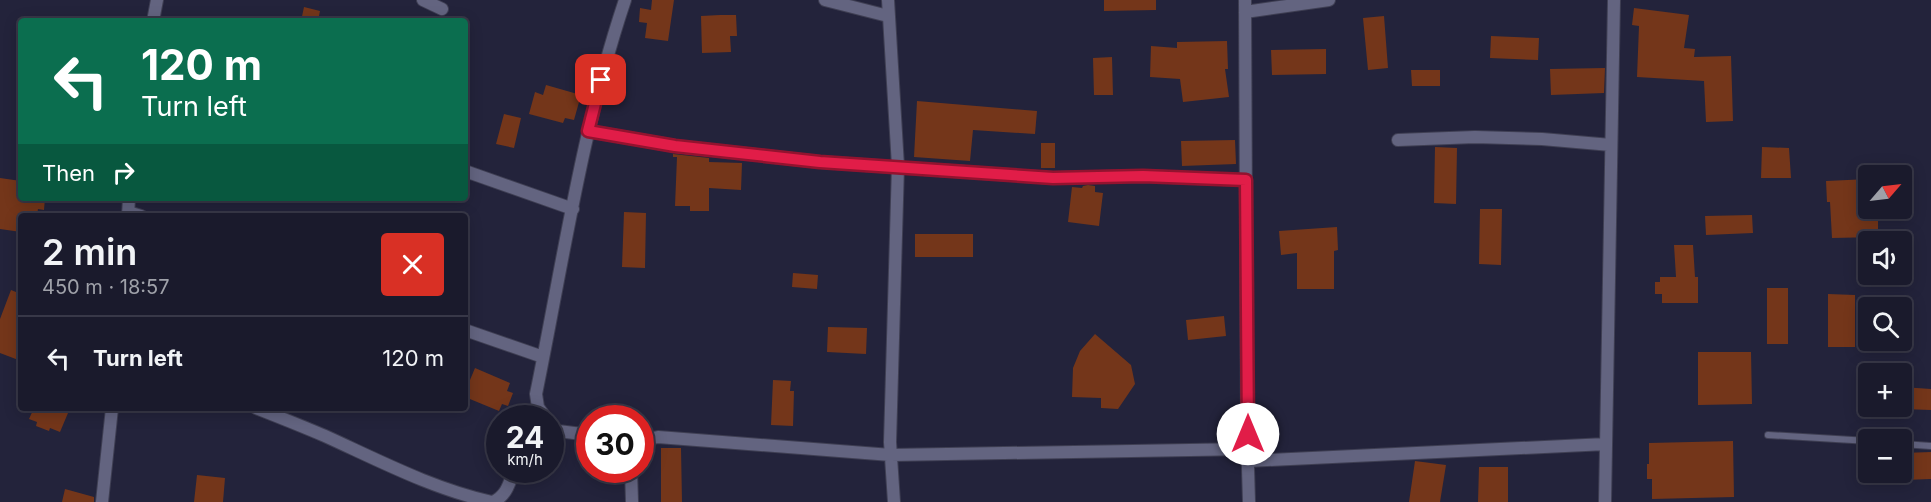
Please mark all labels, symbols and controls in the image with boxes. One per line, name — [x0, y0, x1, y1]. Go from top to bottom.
text: 120 m — [141, 39, 262, 90]
icon: left — [42, 42, 120, 120]
pin — [575, 54, 626, 105]
icon: arrive — [584, 63, 617, 96]
text: Turn left — [141, 90, 247, 123]
icon: right — [107, 156, 140, 189]
text: Then — [42, 160, 95, 186]
north arrow — [1858, 165, 1912, 219]
map controls — [1858, 165, 1912, 483]
text: 2 min — [42, 230, 137, 274]
button: sound — [1858, 231, 1912, 285]
button: close — [381, 233, 444, 296]
text: 450 m · 18:57 — [42, 275, 170, 299]
button: search — [1858, 297, 1912, 351]
icon: left — [42, 342, 75, 375]
text: Turn left — [93, 345, 183, 371]
text: 120 m — [382, 345, 444, 371]
button: + — [1858, 363, 1912, 417]
position arrow — [1216, 402, 1280, 466]
speed limit sign: 30 — [576, 405, 654, 483]
text: 24 — [506, 419, 544, 455]
button: − — [1858, 429, 1912, 483]
text: km/h — [507, 450, 543, 469]

